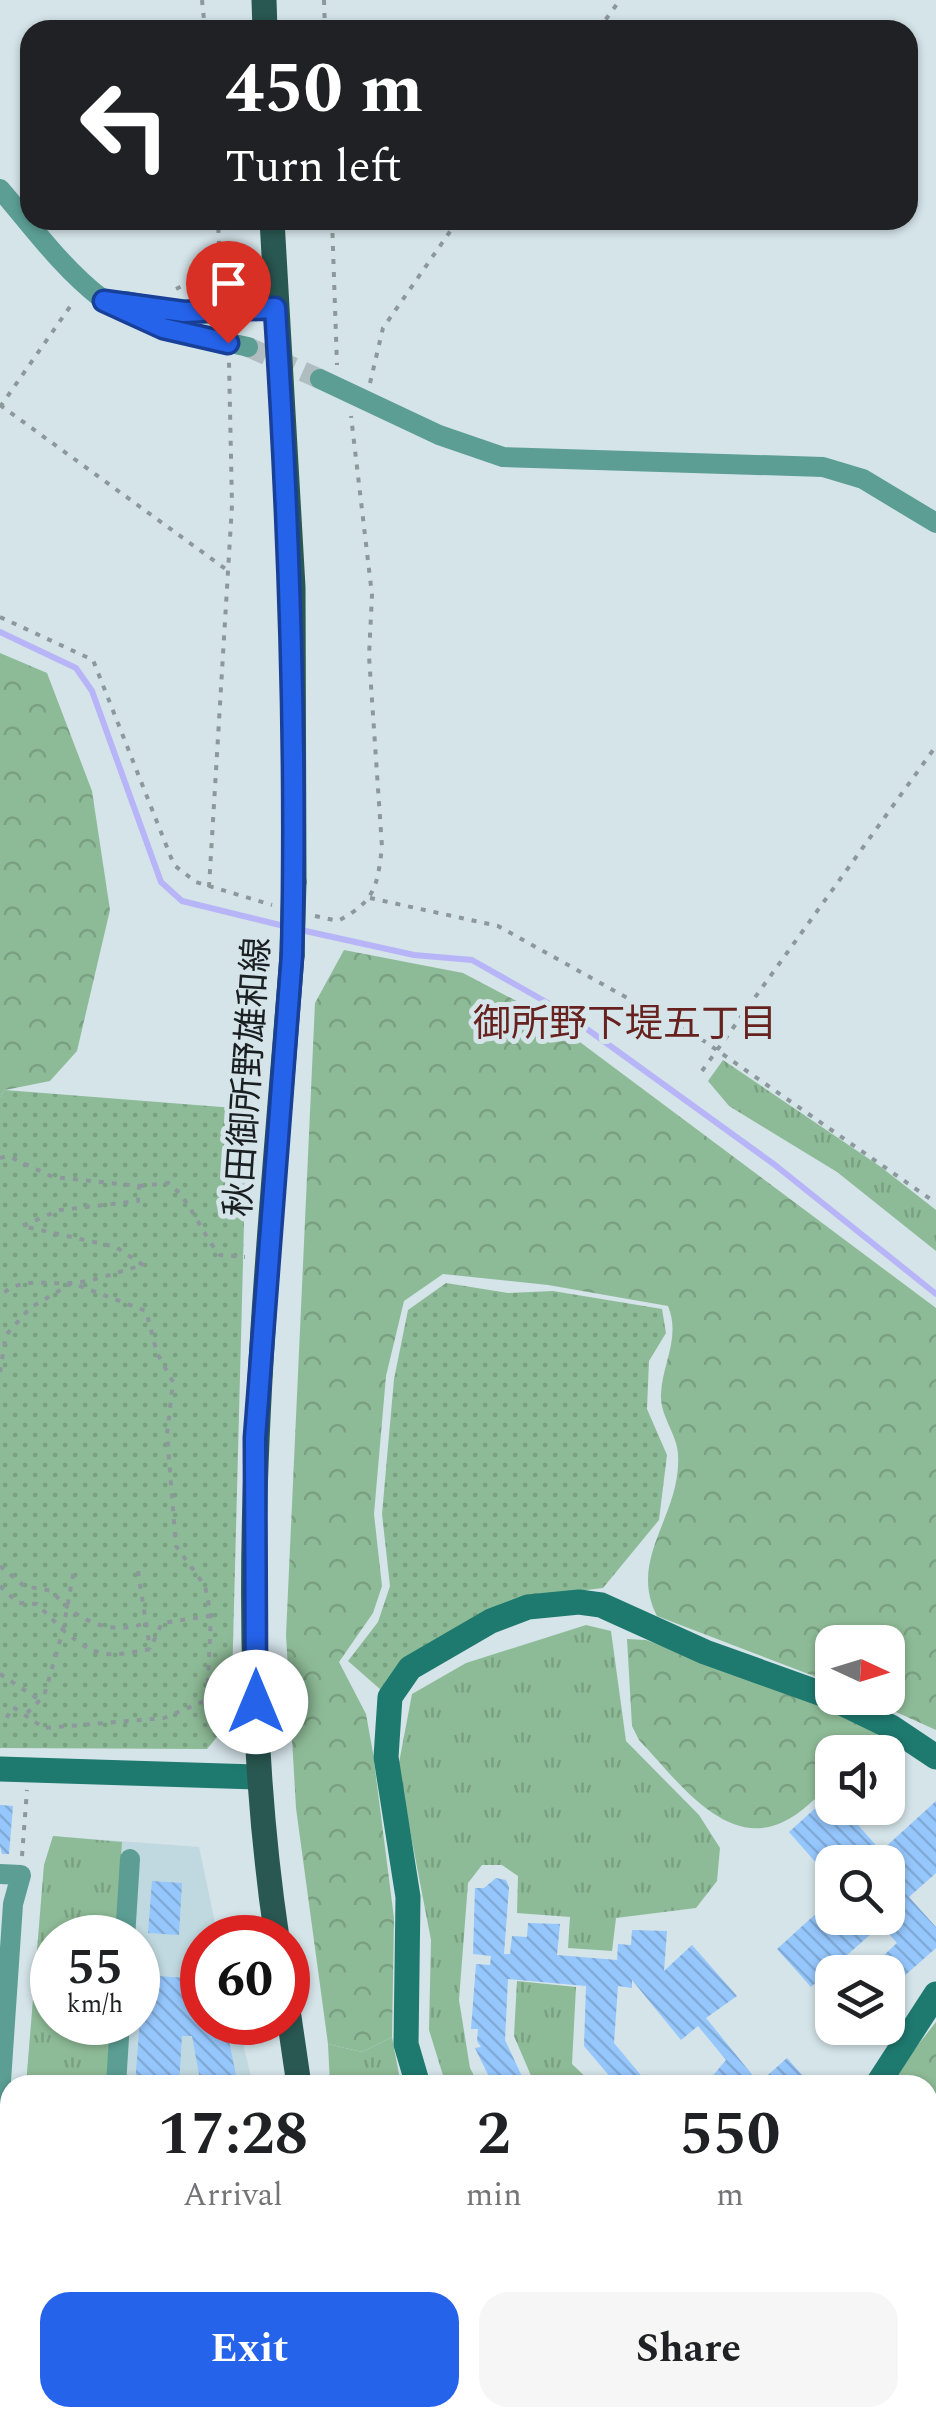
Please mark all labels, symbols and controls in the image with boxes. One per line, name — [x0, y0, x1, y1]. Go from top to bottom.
text: 450 m — [225, 37, 423, 143]
icon: left — [60, 60, 190, 190]
text: Turn left — [225, 133, 402, 202]
pin — [186, 241, 271, 344]
icon: arrive — [201, 256, 256, 311]
street label: 秋田御所野雄和線 — [212, 936, 285, 1219]
district label: 御所野下堤五丁目 — [473, 996, 777, 1054]
north arrow — [815, 1625, 905, 1715]
map controls — [815, 1625, 905, 2045]
position arrow — [204, 1650, 308, 1754]
button: sound — [815, 1735, 905, 1825]
button: search — [815, 1845, 905, 1935]
speed limit sign: 60 — [180, 1915, 310, 2045]
text: 55 — [67, 1930, 123, 2006]
button: layers — [815, 1955, 905, 2045]
text: km/h — [67, 1986, 123, 2024]
text: 17:28 — [158, 2089, 308, 2181]
text: 2 — [477, 2089, 511, 2181]
text: 550 — [679, 2089, 780, 2181]
text: Arrival — [183, 2171, 283, 2220]
text: min — [466, 2171, 522, 2220]
text: m — [716, 2171, 744, 2220]
button: Exit — [40, 2292, 459, 2407]
button: Share — [479, 2292, 898, 2407]

